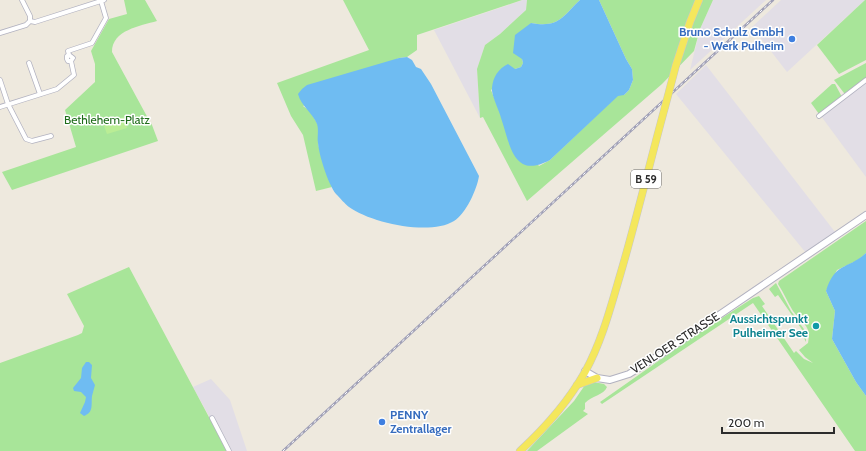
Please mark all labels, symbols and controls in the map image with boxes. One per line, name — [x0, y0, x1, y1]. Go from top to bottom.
place label: Bruno Schulz GmbH - Werk Pulheim — [679, 24, 784, 53]
marker: Bruno Schulz GmbH - Werk Pulheim — [787, 34, 797, 44]
park label: Bethlehem-Platz — [64, 112, 150, 127]
road number: B 59 — [631, 170, 661, 188]
street label: VENLOER STRASSE — [628, 308, 722, 377]
place label: Aussichtspunkt Pulheimer See — [730, 311, 808, 340]
marker: Aussichtspunkt Pulheimer See — [811, 321, 821, 331]
place label: PENNY Zentrallager — [390, 407, 451, 436]
scale bar — [722, 409, 834, 435]
text: 200 m — [728, 415, 764, 430]
marker: PENNY Zentrallager — [377, 417, 387, 427]

